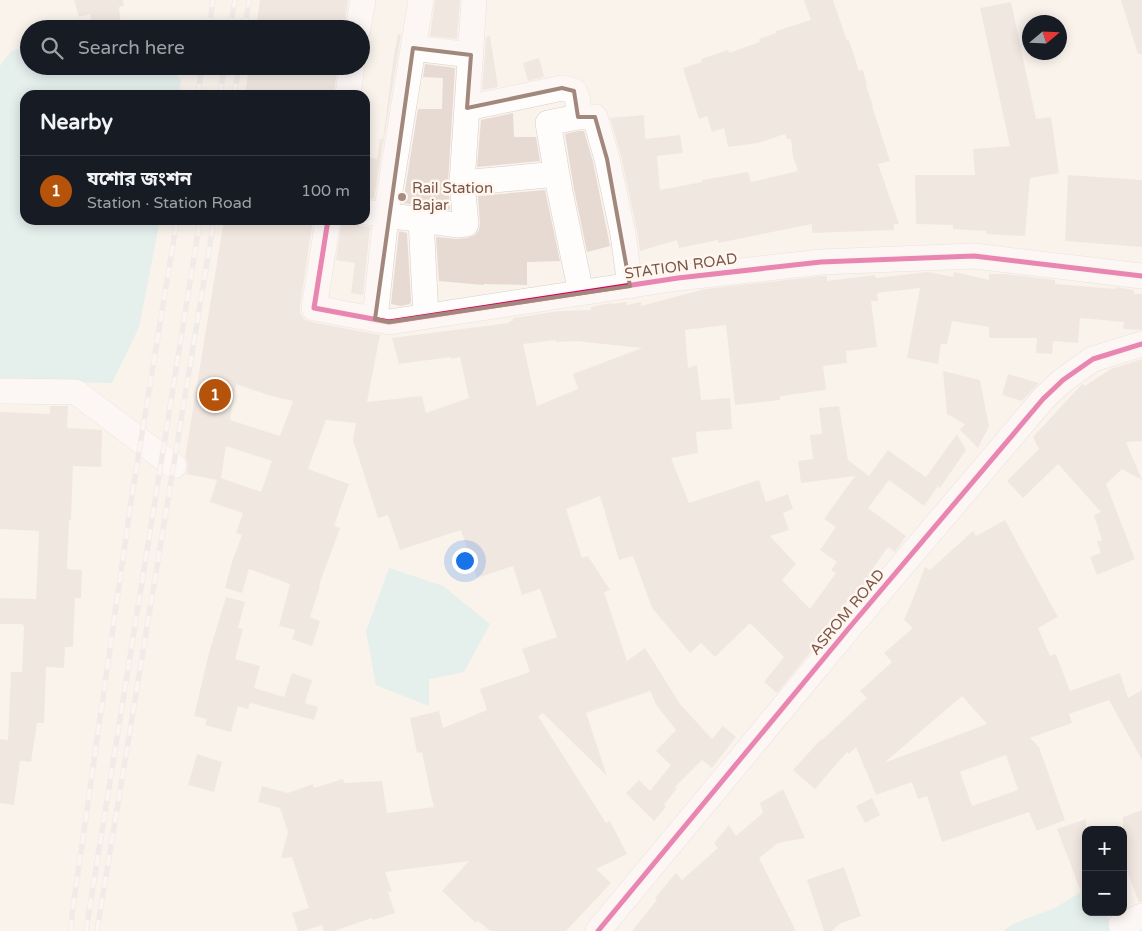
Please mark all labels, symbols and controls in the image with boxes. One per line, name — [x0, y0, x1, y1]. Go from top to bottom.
north arrow — [1022, 15, 1067, 60]
search box — [20, 20, 370, 75]
icon: search — [38, 34, 66, 62]
text: Search here — [78, 37, 185, 59]
text: Nearby — [40, 110, 113, 135]
text: যশোর জংশন — [87, 168, 192, 190]
place label: Rail Station Bajar — [412, 179, 493, 214]
text: 1 — [51, 181, 61, 201]
text: 100 m — [301, 181, 350, 201]
marker: Rail Station Bajar — [396, 191, 408, 203]
text: Station · Station Road — [87, 193, 252, 213]
street label: STATION ROAD — [623, 249, 739, 283]
pin: 1 — [199, 376, 231, 414]
your location — [452, 548, 478, 574]
street label: ASROM ROAD — [806, 565, 888, 659]
map controls — [1082, 826, 1127, 916]
button: + — [1082, 826, 1127, 871]
button: − — [1082, 871, 1127, 916]

